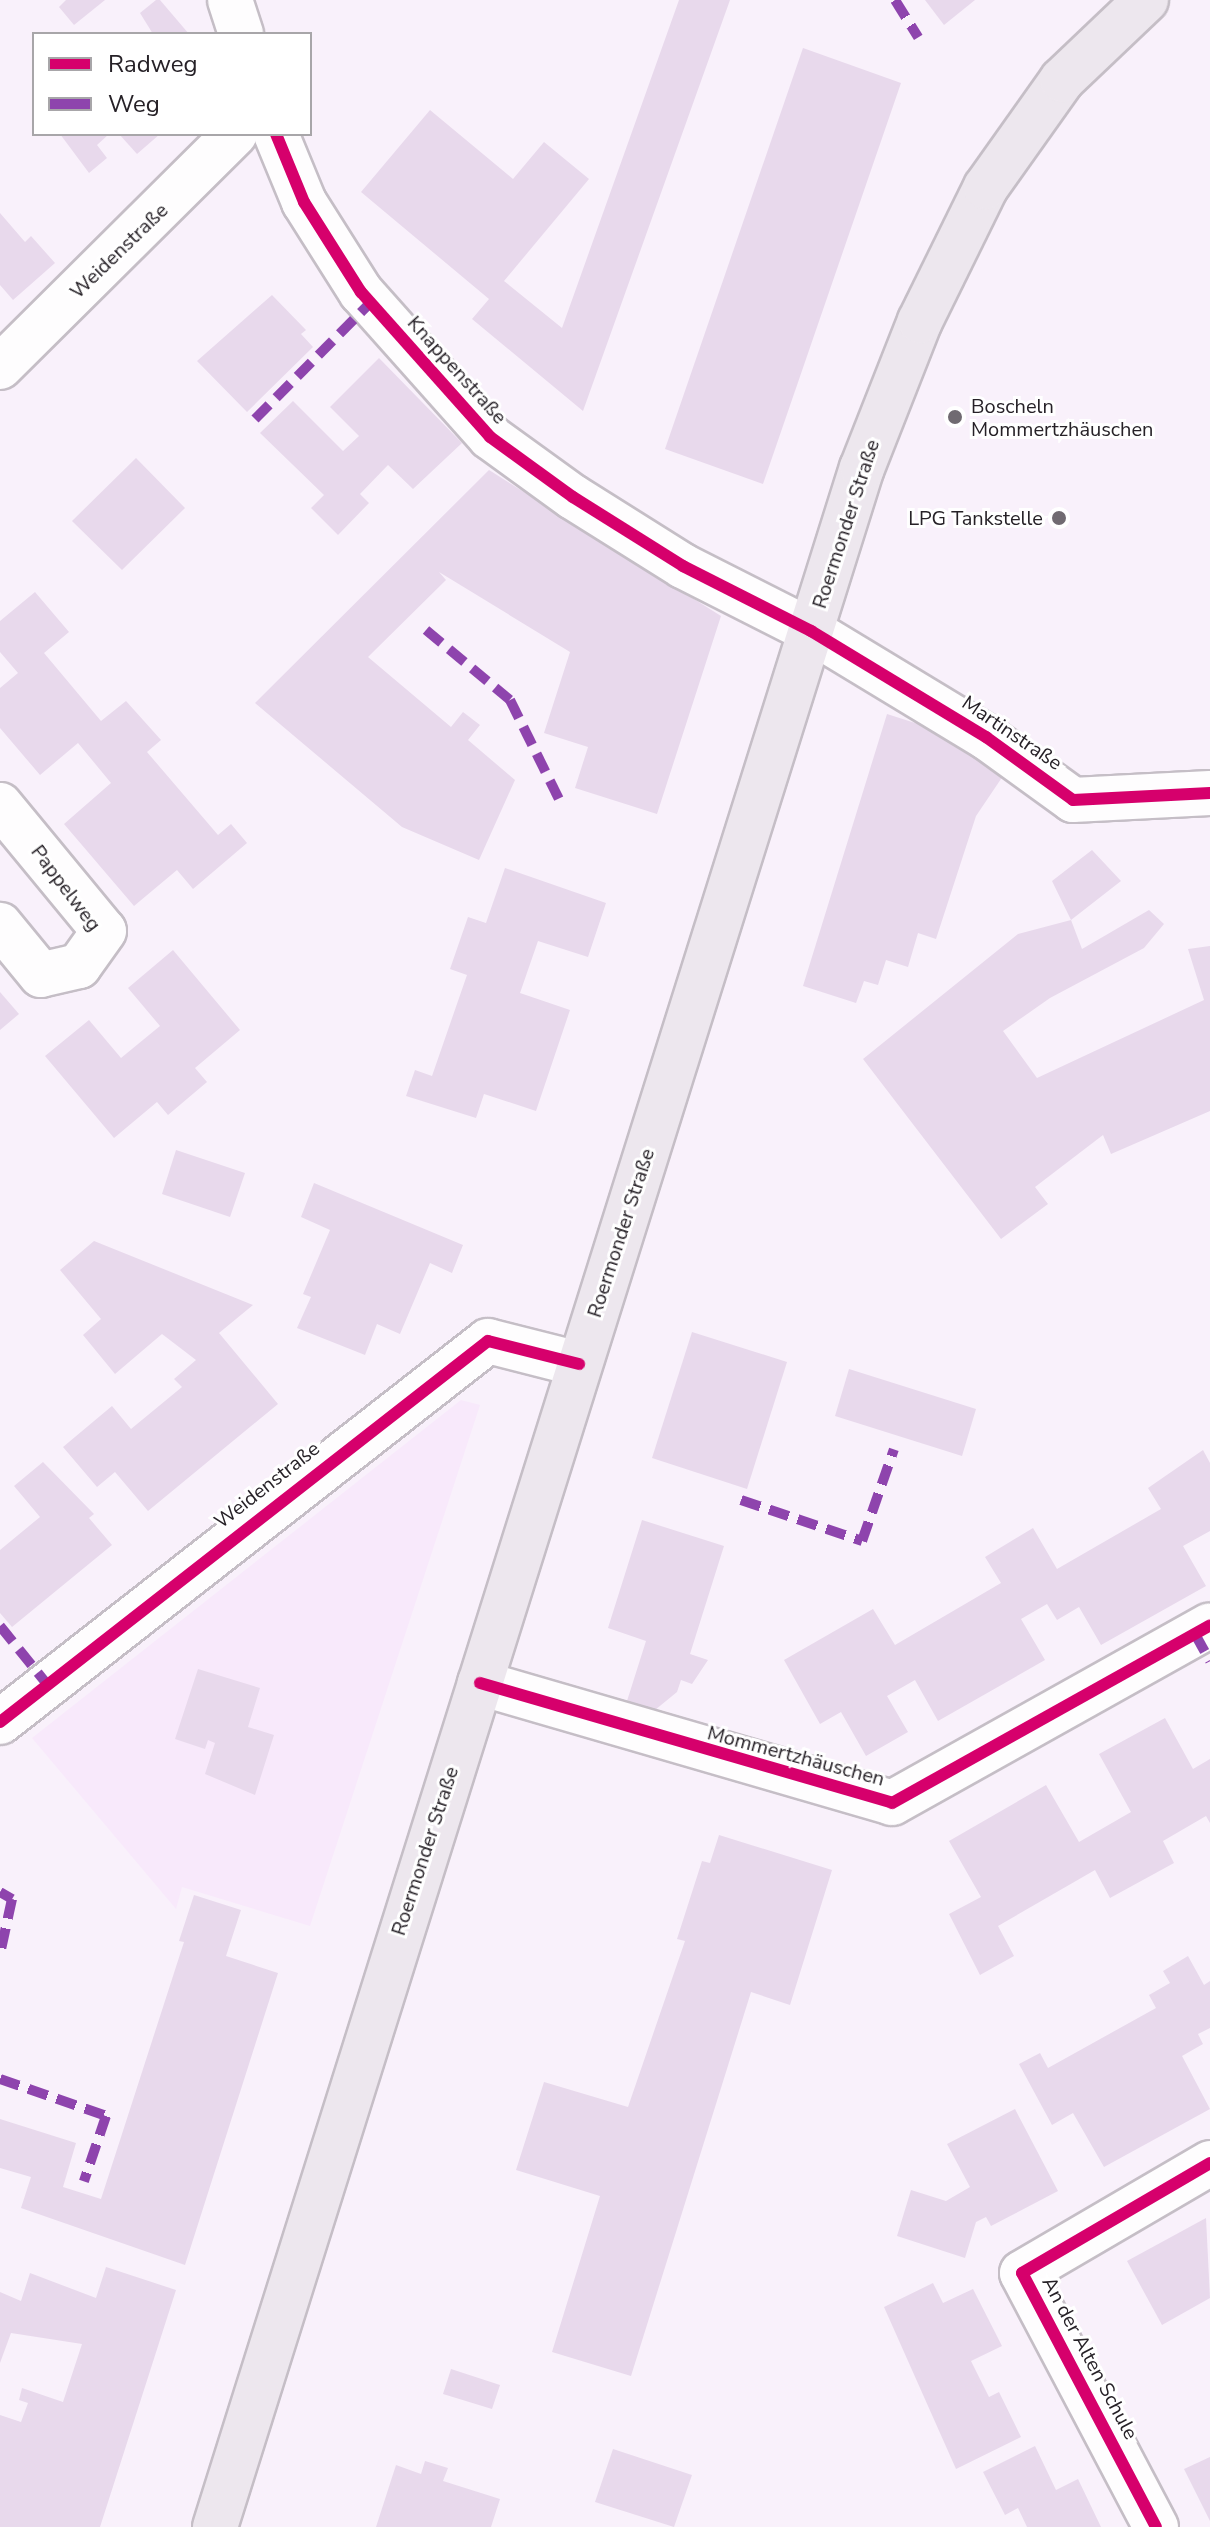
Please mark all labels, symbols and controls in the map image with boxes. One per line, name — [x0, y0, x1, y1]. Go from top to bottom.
legend — [32, 32, 312, 136]
text: Radweg — [108, 48, 198, 80]
text: Weg — [108, 88, 160, 120]
street label: Weidenstraße — [65, 198, 173, 304]
street label: Knappenstraße — [402, 311, 512, 429]
place label: Boscheln Mommertzhäuschen — [971, 394, 1153, 441]
marker: Boscheln Mommertzhäuschen — [946, 408, 964, 426]
street label: Roermonder Straße — [807, 437, 885, 611]
place label: LPG Tankstelle — [908, 506, 1043, 530]
marker: LPG Tankstelle — [1050, 509, 1068, 527]
street label: Martinstraße — [957, 691, 1067, 775]
street label: Pappelweg — [26, 840, 106, 936]
street label: Roermonder Straße — [582, 1146, 660, 1320]
street label: Weidenstraße — [210, 1436, 324, 1534]
street label: Mommertzhäuschen — [705, 1721, 887, 1791]
street label: Roermonder Straße — [386, 1764, 464, 1938]
street label: An der Alten Schule — [1037, 2273, 1143, 2443]

